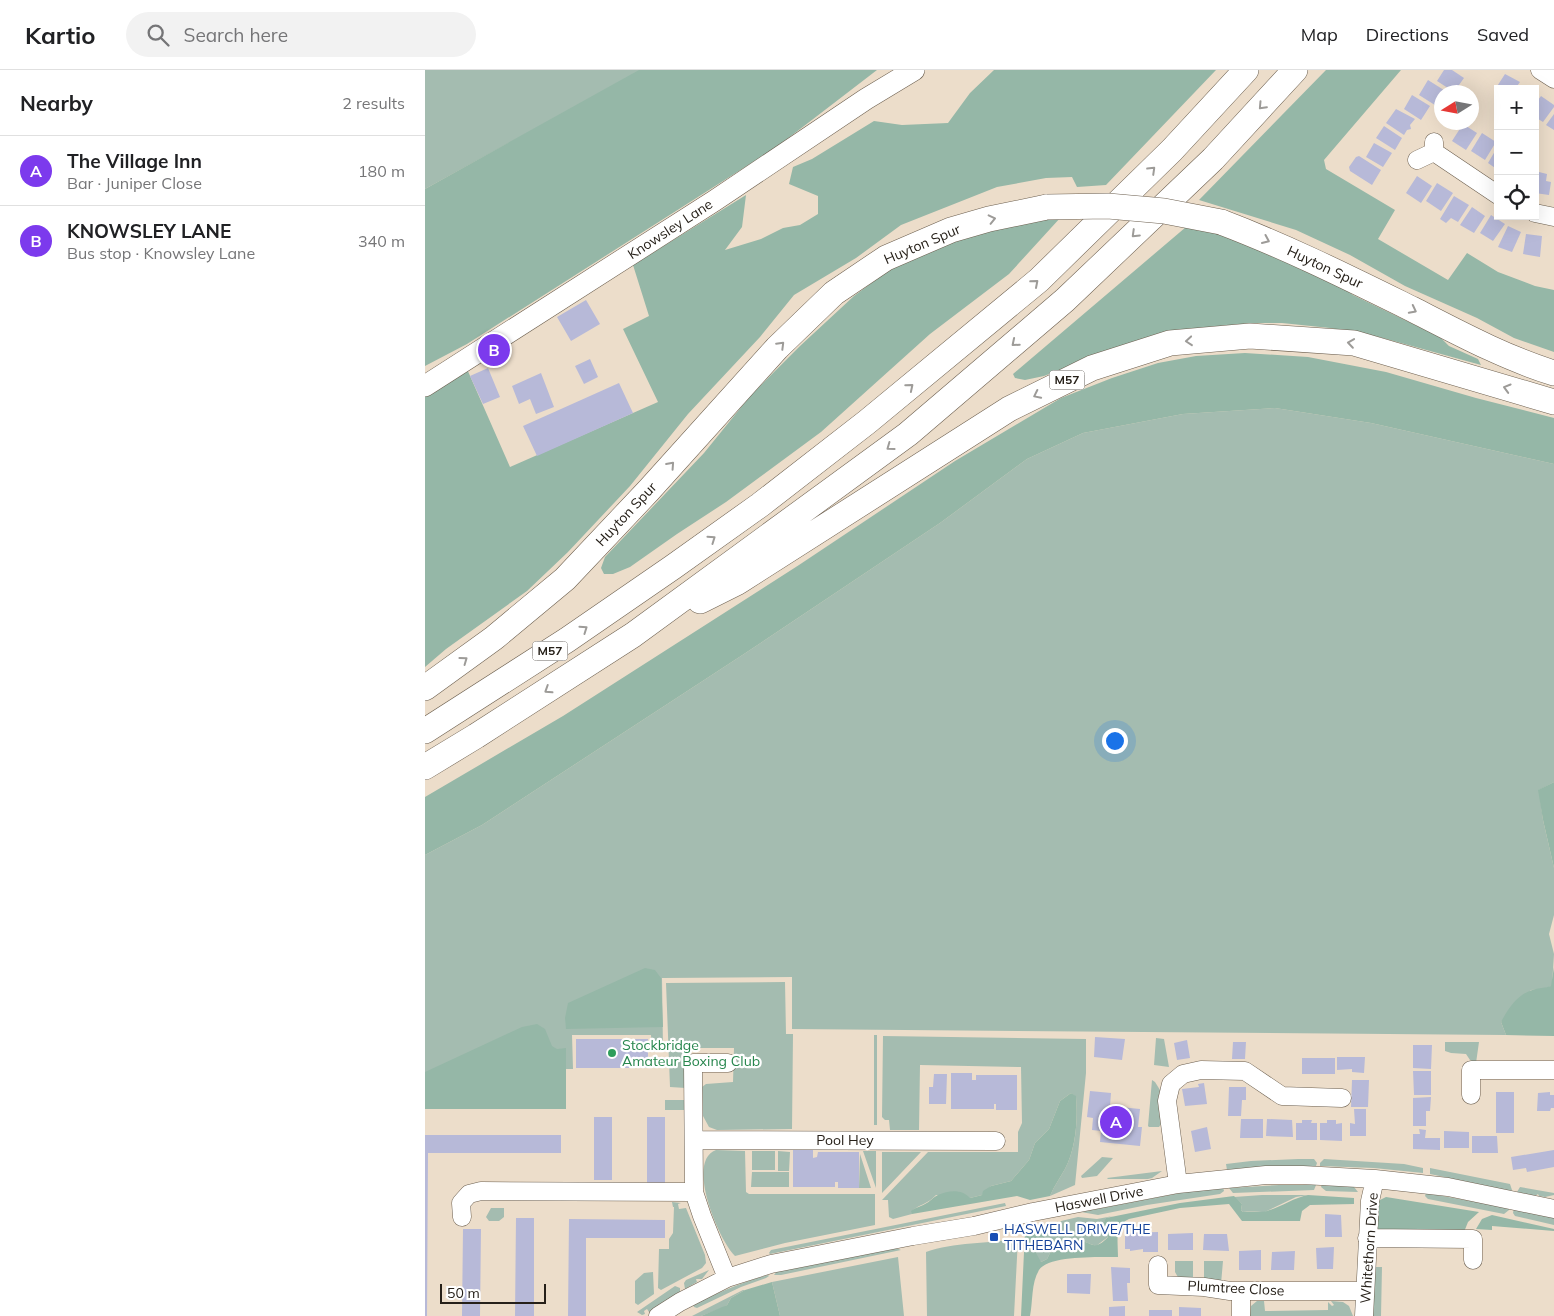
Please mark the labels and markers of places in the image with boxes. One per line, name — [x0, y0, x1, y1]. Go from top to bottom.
pin: B — [478, 331, 510, 369]
place label: Stockbridge Amateur Boxing Club — [622, 1036, 760, 1070]
marker: Stockbridge Amateur Boxing Club — [606, 1047, 618, 1059]
pin: A — [1100, 1103, 1132, 1141]
place label: HASWELL DRIVE/THE TITHEBARN — [1004, 1220, 1150, 1254]
marker: HASWELL DRIVE/THE TITHEBARN — [988, 1231, 1000, 1243]

